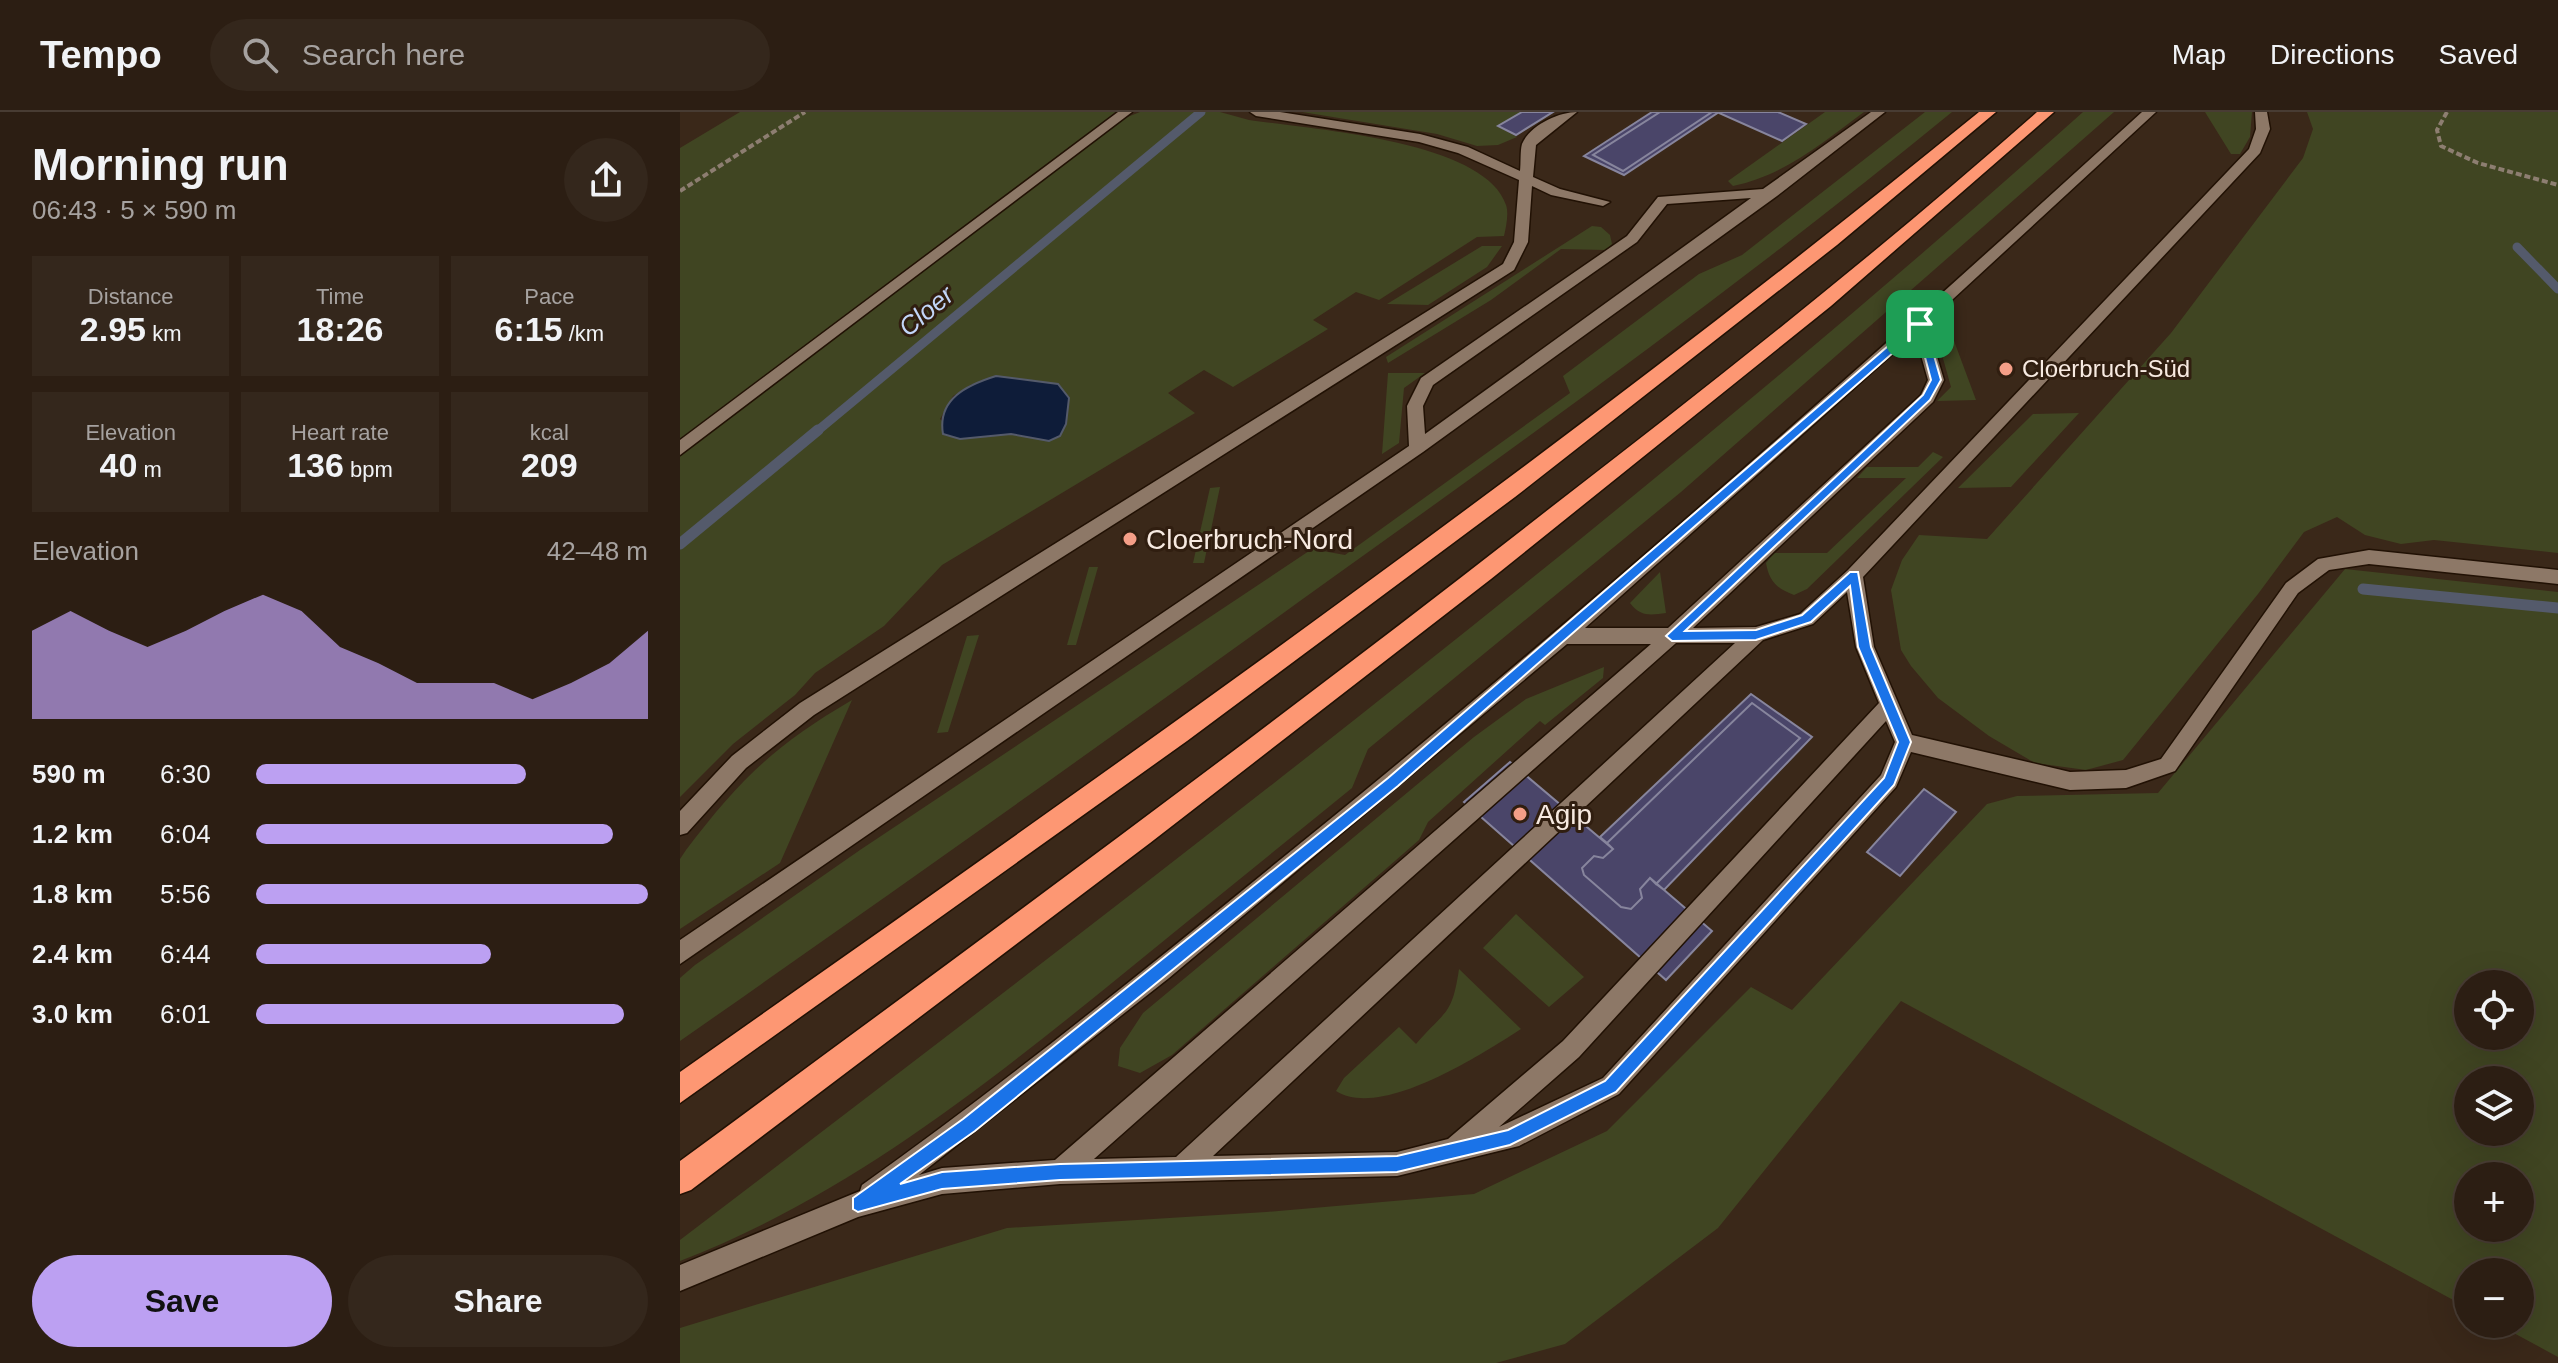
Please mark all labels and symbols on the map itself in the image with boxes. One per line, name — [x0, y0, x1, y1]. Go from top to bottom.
water label: Cloer — [893, 279, 960, 342]
pin — [1886, 290, 1954, 358]
place label: Cloerbruch-Süd — [2022, 355, 2190, 382]
marker: Cloerbruch-Süd — [1997, 360, 2015, 378]
place label: Cloerbruch-Nord — [1146, 524, 1353, 555]
marker: Cloerbruch-Nord — [1121, 530, 1139, 548]
place label: Agip — [1536, 799, 1592, 830]
marker: Agip — [1511, 805, 1529, 823]

